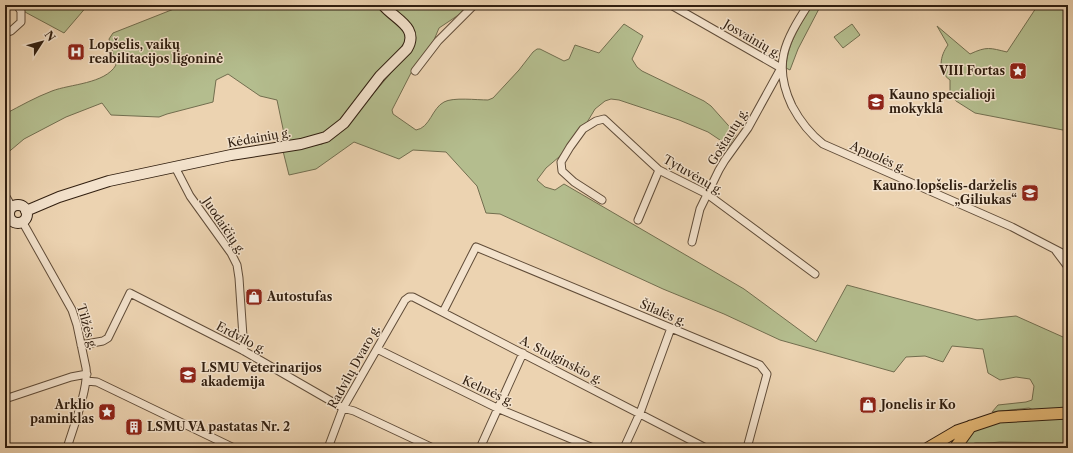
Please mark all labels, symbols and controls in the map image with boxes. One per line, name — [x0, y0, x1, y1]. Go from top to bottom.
street label: Josvainių g. — [719, 15, 784, 61]
north arrow — [22, 22, 62, 62]
text: N — [42, 28, 59, 44]
place label: Lopšelis, vaikų reabilitacijos ligoninė — [89, 37, 223, 66]
hospital icon: Lopšelis, vaikų reabilitacijos ligoninė — [66, 42, 86, 62]
place icon: VIII Fortas — [1008, 61, 1028, 81]
place label: VIII Fortas — [938, 63, 1005, 78]
place label: Kauno specialioji mokykla — [889, 87, 996, 116]
school or university icon: Kauno specialioji mokykla — [866, 92, 886, 112]
street label: Goštautų g. — [704, 106, 751, 168]
street label: Kėdainių g. — [226, 125, 292, 150]
street label: Apuolės g. — [847, 137, 908, 175]
street label: Tytuvėnų g. — [660, 151, 726, 198]
place label: Kauno lopšelis-darželis „Giliukas“ — [873, 178, 1017, 207]
school or university icon: Kauno lopšelis-darželis „Giliukas“ — [1020, 183, 1040, 203]
street label: Juodaičių g. — [199, 192, 249, 257]
shop icon: Autostufas — [244, 287, 264, 307]
place label: Autostufas — [266, 289, 333, 304]
street label: Šilalės g. — [638, 295, 689, 329]
street label: Tilžės g. — [74, 302, 101, 351]
street label: Erdvilo g. — [214, 318, 269, 357]
street label: Radvilų Dvaro g. — [324, 322, 383, 411]
street label: A. Stulginskio g. — [516, 332, 605, 387]
place label: LSMU Veterinarijos akademija — [201, 360, 322, 389]
school or university icon: LSMU Veterinarijos akademija — [178, 365, 198, 385]
street label: Kelmės g. — [460, 372, 516, 409]
shop icon: Jonelis ir Ko — [858, 395, 878, 415]
place label: Arklio paminklas — [30, 397, 94, 426]
place label: Jonelis ir Ko — [879, 397, 956, 412]
place icon: Arklio paminklas — [97, 402, 117, 422]
building icon: LSMU VA pastatas Nr. 2 — [124, 417, 144, 437]
place label: LSMU VA pastatas Nr. 2 — [147, 419, 290, 434]

